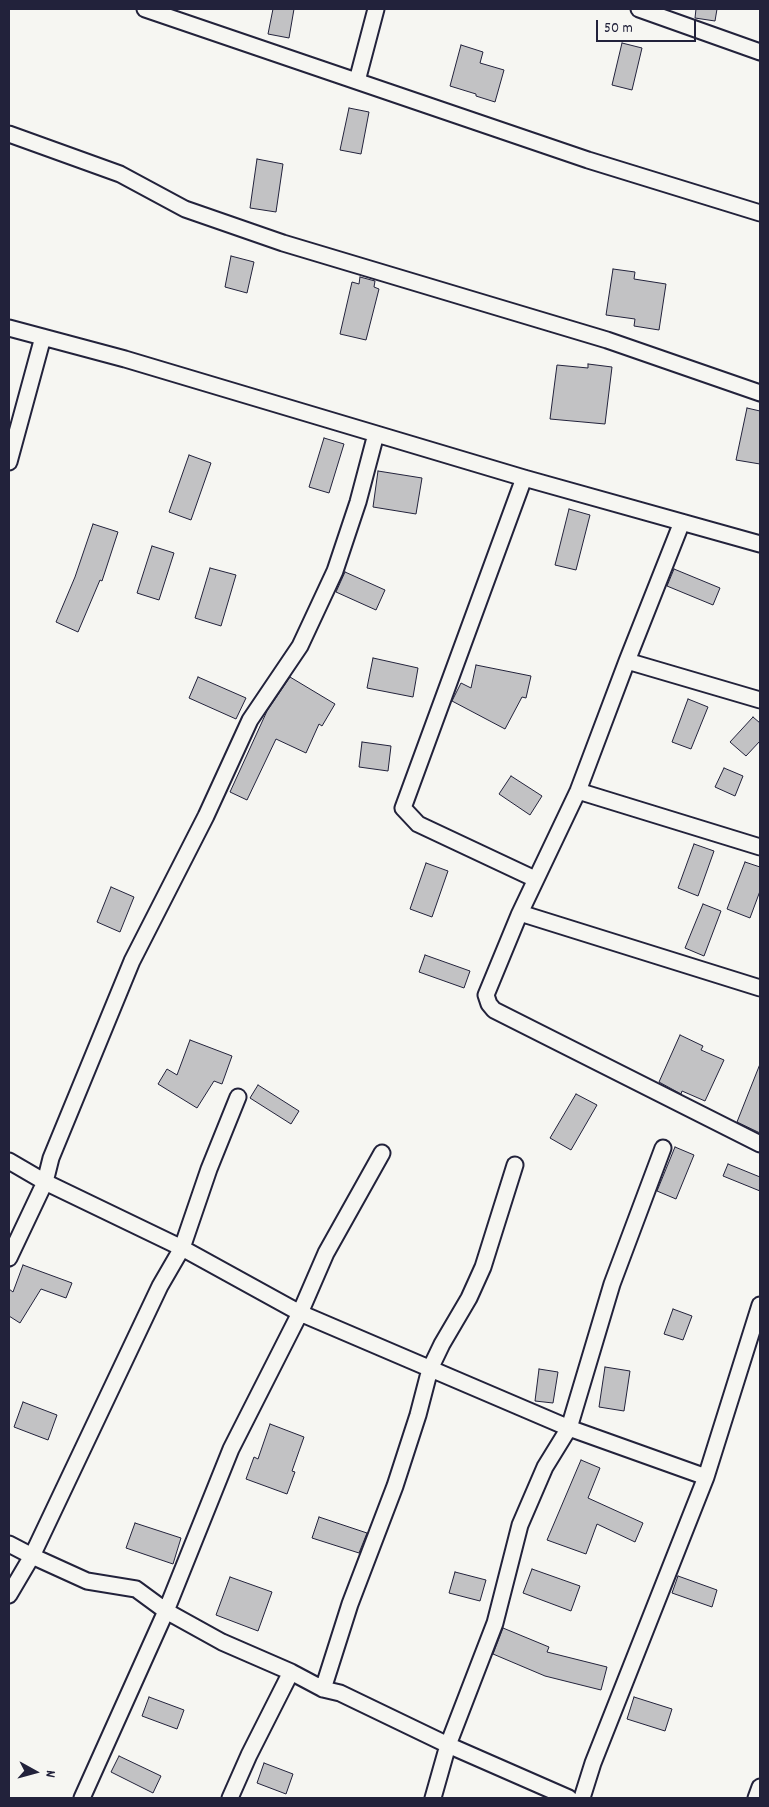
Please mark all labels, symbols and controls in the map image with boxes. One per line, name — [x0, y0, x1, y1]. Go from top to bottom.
scale bar — [599, 10, 699, 42]
text: 50 m — [604, 18, 633, 40]
north arrow — [10, 1747, 60, 1797]
text: N — [40, 1769, 60, 1778]

